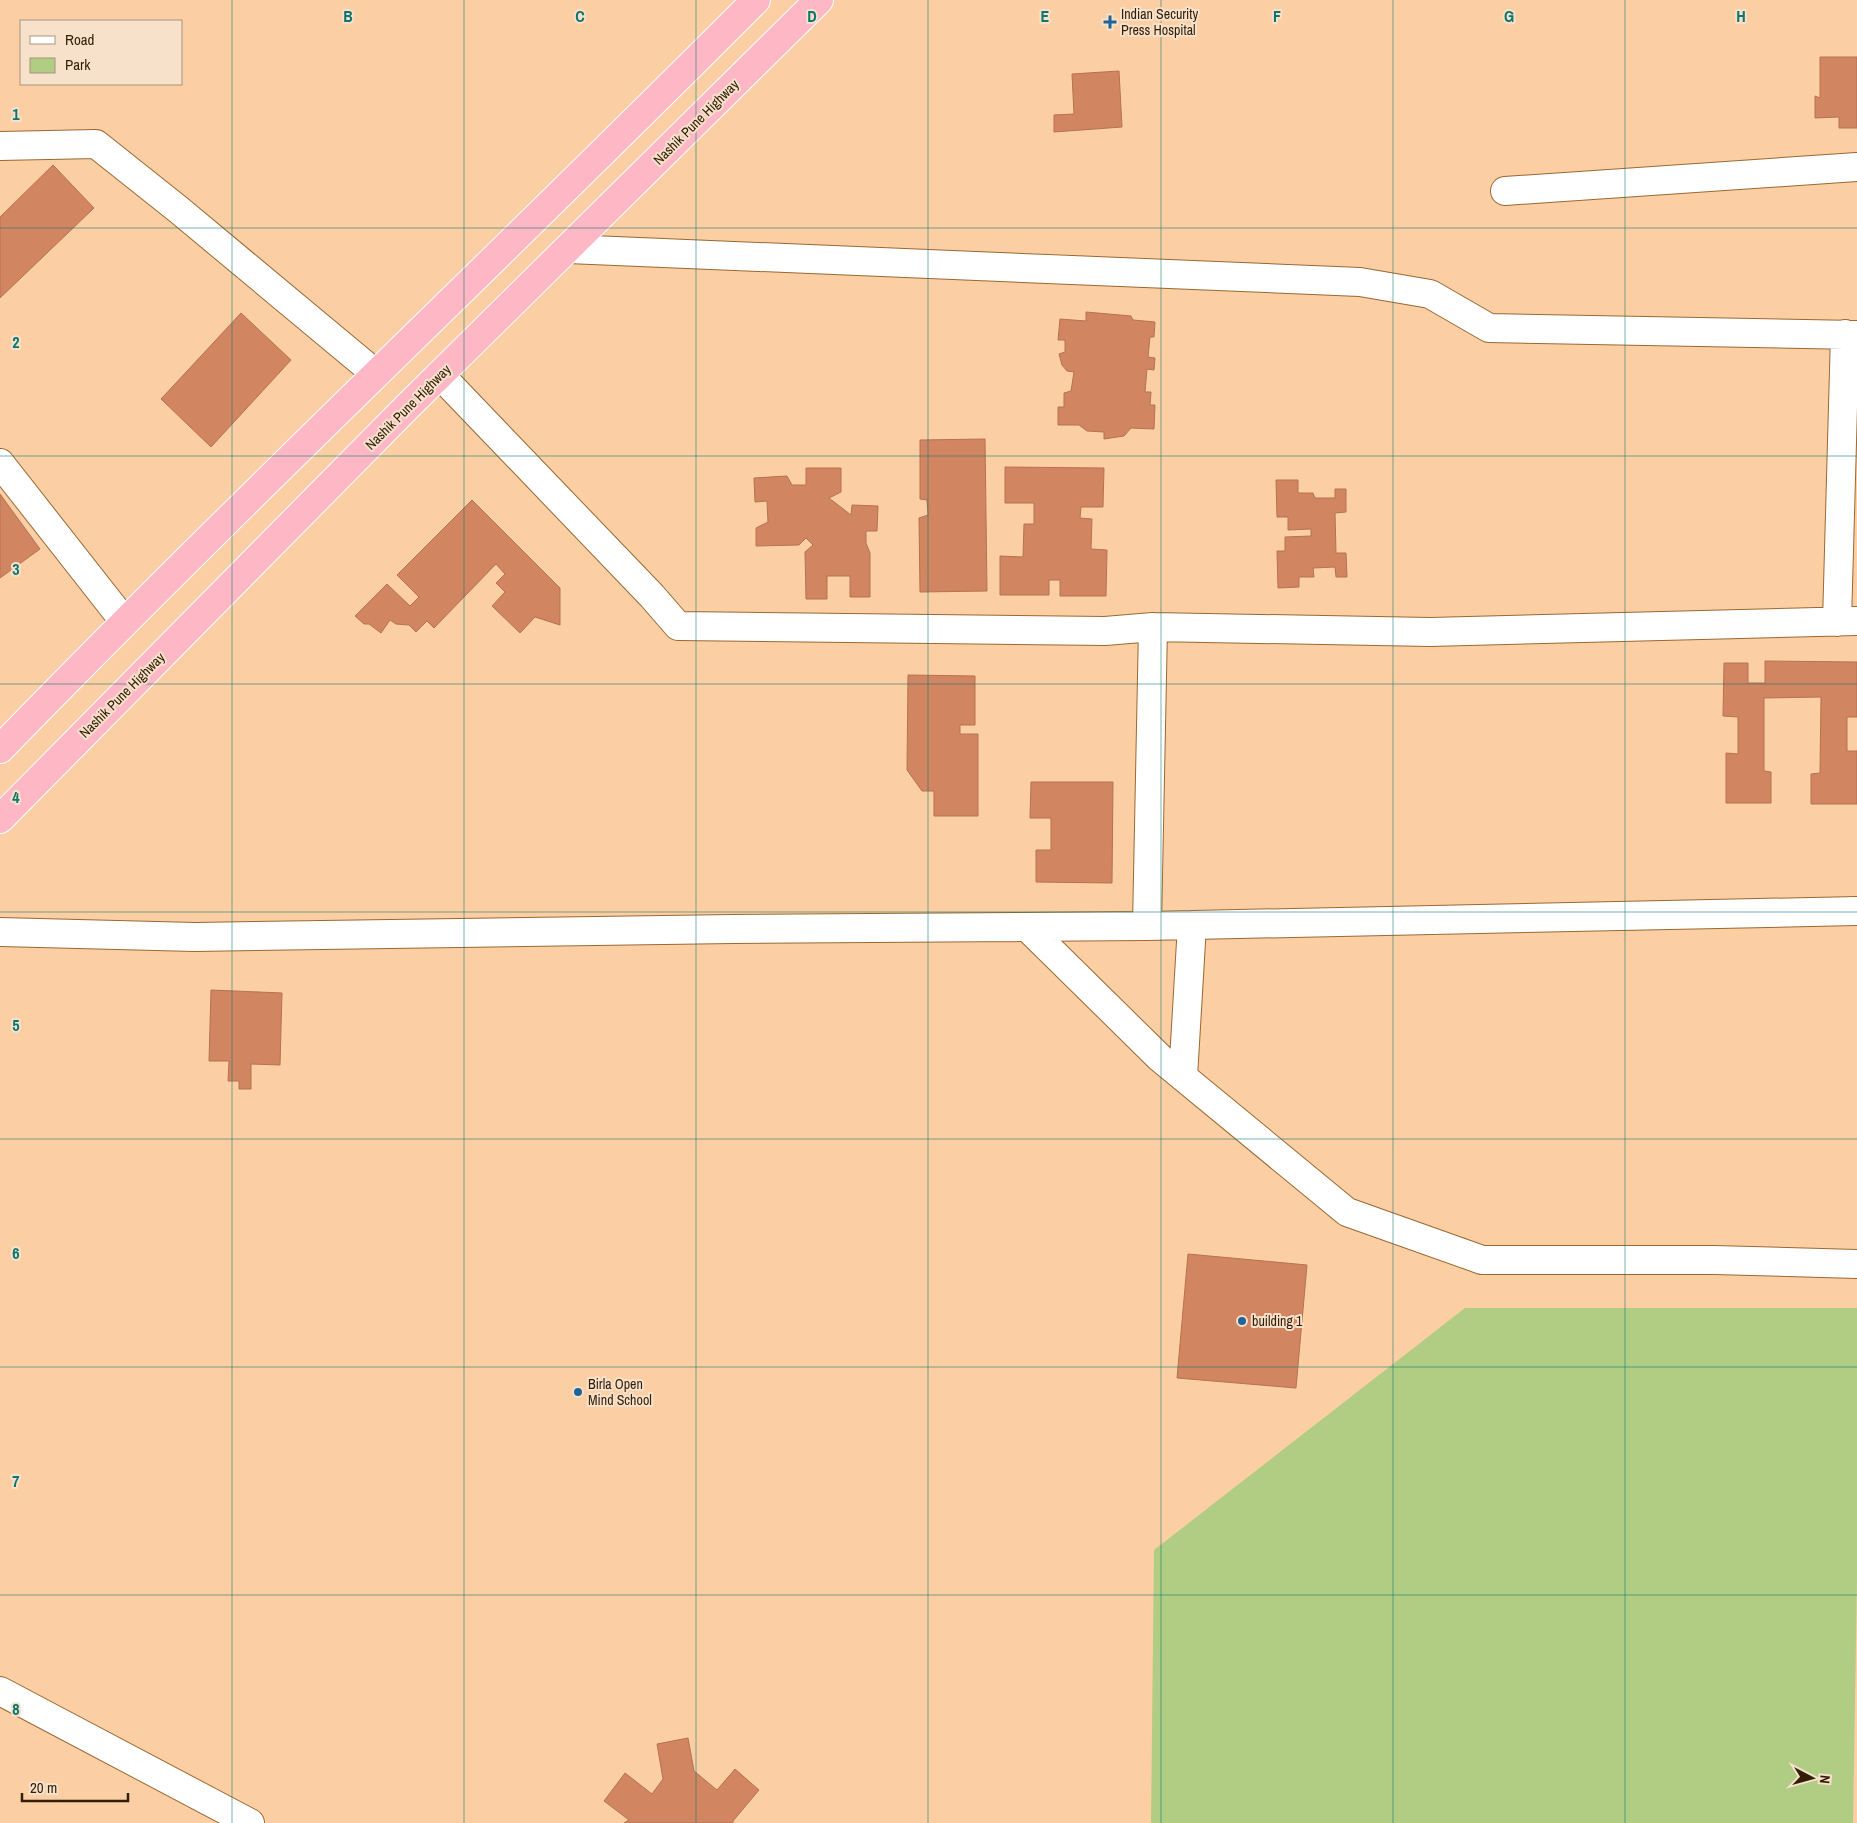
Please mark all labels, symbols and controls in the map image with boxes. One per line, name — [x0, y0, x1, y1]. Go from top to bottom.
text: B — [343, 5, 353, 27]
text: C — [575, 5, 585, 27]
text: D — [807, 5, 817, 27]
text: E — [1041, 5, 1050, 27]
place label: Indian Security Press Hospital — [1121, 5, 1198, 39]
text: F — [1273, 5, 1281, 27]
text: G — [1504, 5, 1514, 27]
text: H — [1736, 5, 1746, 27]
marker: Indian Security Press Hospital — [1103, 15, 1117, 29]
legend — [20, 20, 182, 85]
text: Road — [65, 29, 94, 50]
text: Park — [65, 54, 91, 75]
street label: Nashik Pune Highway — [649, 75, 743, 169]
text: 1 — [12, 103, 20, 125]
text: 2 — [12, 331, 20, 353]
street label: Nashik Pune Highway — [361, 360, 455, 454]
text: 3 — [12, 558, 20, 580]
street label: Nashik Pune Highway — [75, 648, 169, 742]
text: 4 — [12, 786, 20, 808]
text: 5 — [12, 1014, 20, 1036]
text: 6 — [12, 1242, 20, 1264]
place label: building 1 — [1252, 1312, 1303, 1330]
marker: building 1 — [1236, 1315, 1248, 1327]
place label: Birla Open Mind School — [588, 1375, 652, 1409]
marker: Birla Open Mind School — [572, 1386, 584, 1398]
text: 7 — [12, 1470, 20, 1492]
text: 8 — [12, 1698, 20, 1720]
north arrow — [1787, 1753, 1837, 1803]
scale bar — [22, 1770, 129, 1802]
text: N — [1816, 1774, 1834, 1784]
text: 20 m — [30, 1777, 57, 1798]

